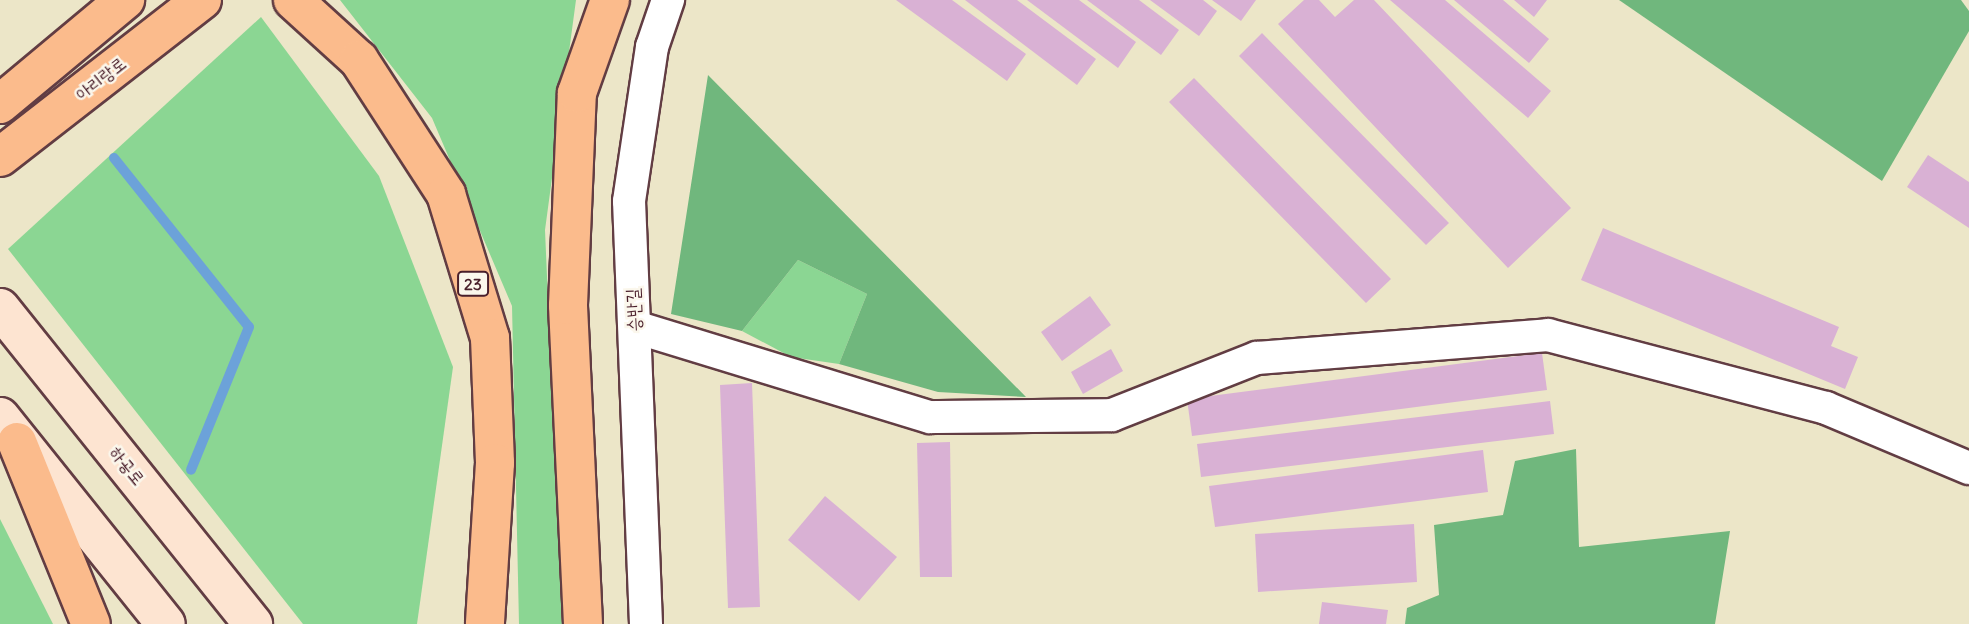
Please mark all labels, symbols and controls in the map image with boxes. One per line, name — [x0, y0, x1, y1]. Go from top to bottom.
street label: 아리랑로 — [72, 53, 130, 105]
road number: 23 — [456, 272, 490, 296]
street label: 승반길 — [622, 288, 646, 332]
street label: 하공로 — [105, 442, 149, 490]

